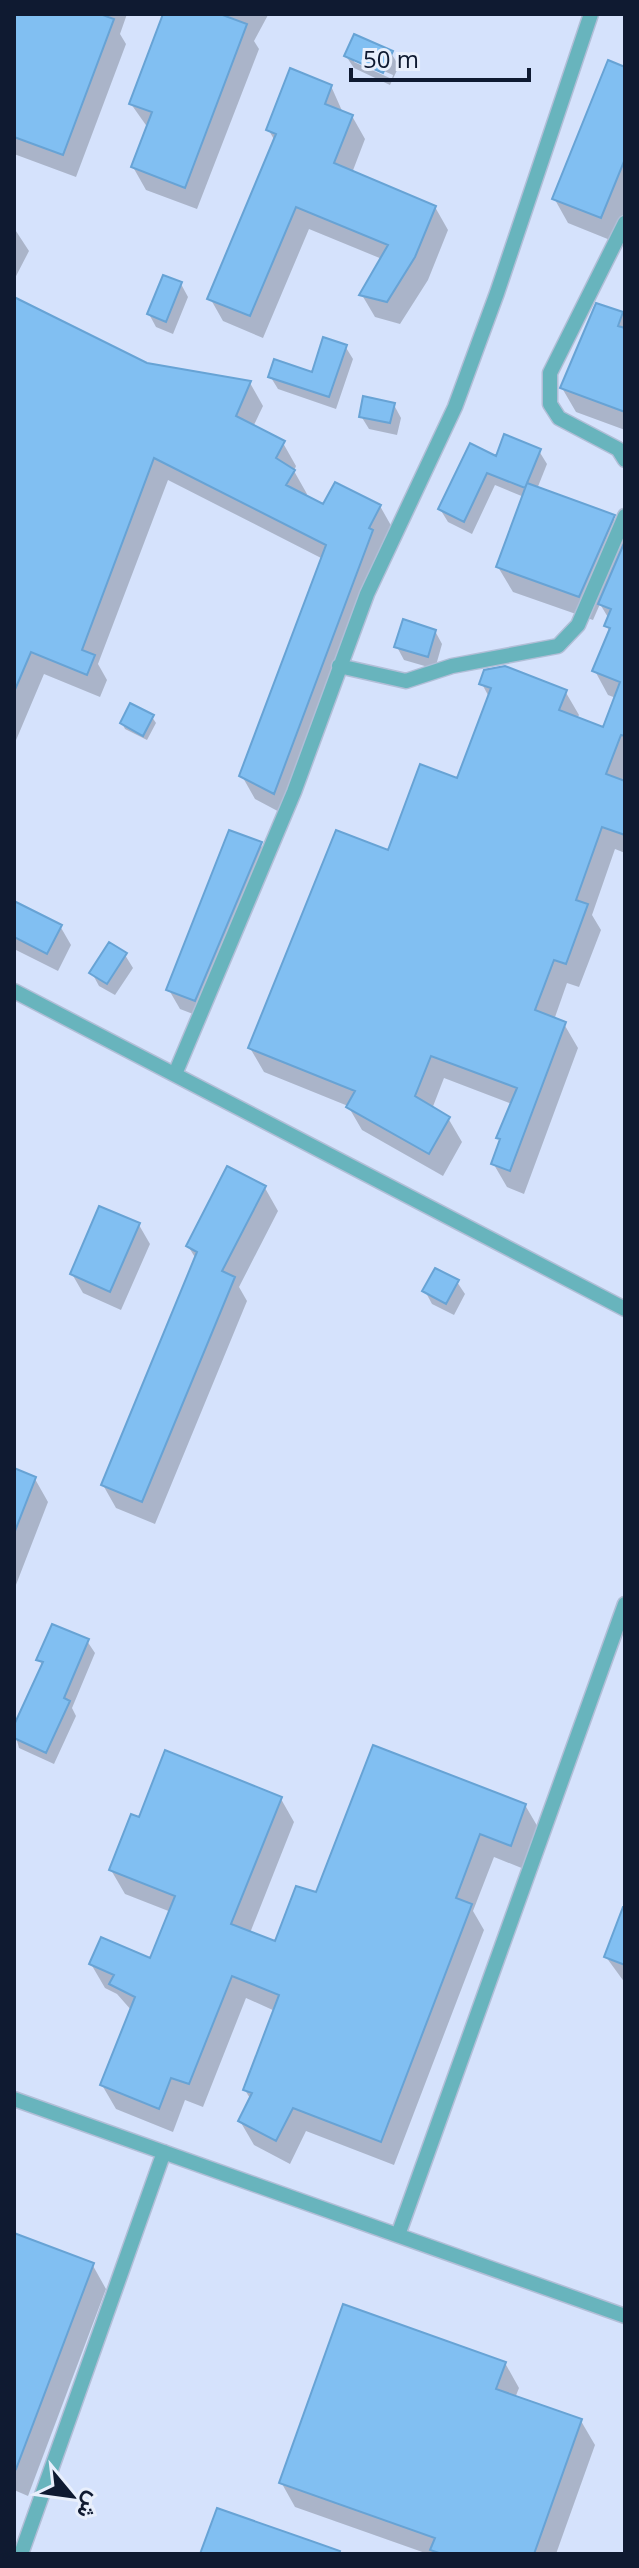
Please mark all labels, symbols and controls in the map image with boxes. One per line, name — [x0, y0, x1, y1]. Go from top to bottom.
scale bar — [351, 32, 529, 82]
text: 50 m — [363, 42, 419, 75]
north arrow — [32, 2456, 112, 2536]
text: ش — [71, 2487, 110, 2525]

